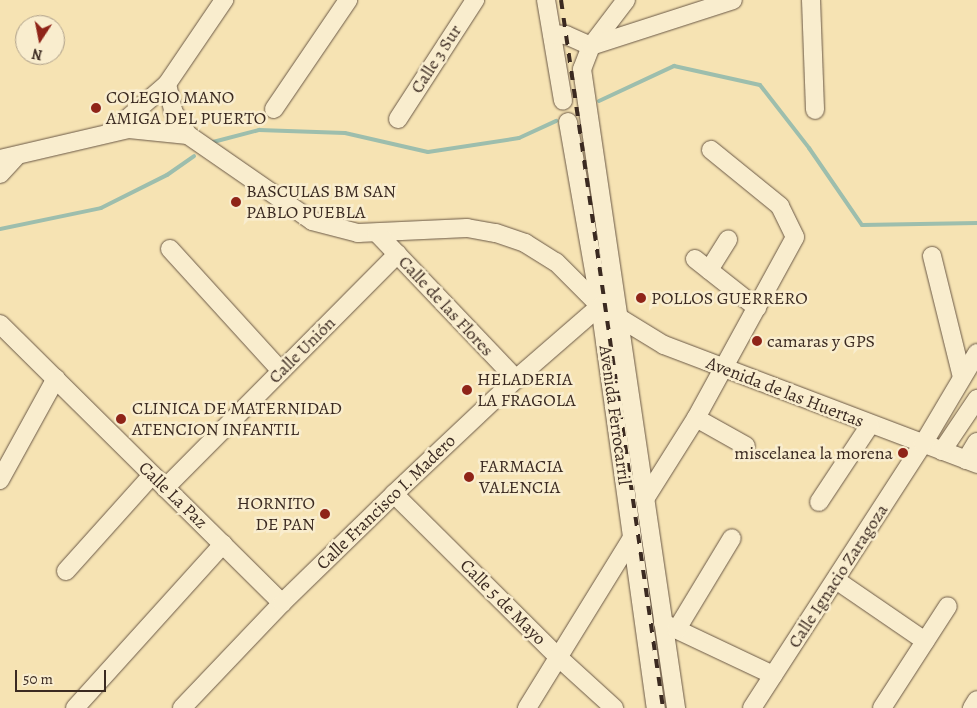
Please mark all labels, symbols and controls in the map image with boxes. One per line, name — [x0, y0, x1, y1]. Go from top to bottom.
north arrow — [15, 15, 65, 65]
street label: Calle 3 Sur — [406, 21, 466, 97]
text: N — [30, 44, 44, 65]
place label: COLEGIO MANO AMIGA DEL PUERTO — [106, 87, 266, 130]
marker: COLEGIO MANO AMIGA DEL PUERTO — [90, 102, 102, 114]
place label: BASCULAS BM SAN PABLO PUEBLA — [246, 181, 396, 223]
marker: BASCULAS BM SAN PABLO PUEBLA — [230, 196, 242, 208]
street label: Calle de las Flores — [394, 251, 498, 361]
place label: POLLOS GUERRERO — [651, 287, 808, 309]
marker: POLLOS GUERRERO — [635, 292, 647, 304]
street label: Calle Unión — [264, 312, 340, 388]
place label: camaras y GPS — [767, 330, 875, 352]
marker: camaras y GPS — [751, 335, 763, 347]
street label: Avenida Ferrocarril — [595, 344, 635, 486]
street label: Avenida de las Huertas — [703, 352, 867, 432]
place label: HELADERIA LA FRAGOLA — [477, 369, 576, 412]
marker: HELADERIA LA FRAGOLA — [461, 384, 473, 396]
place label: CLINICA DE MATERNIDAD ATENCION INFANTIL — [132, 398, 342, 440]
marker: CLINICA DE MATERNIDAD ATENCION INFANTIL — [114, 412, 128, 426]
street label: Calle Francisco I. Madero — [312, 430, 460, 574]
place label: miscelanea la morena — [734, 442, 893, 464]
marker: miscelanea la morena — [897, 447, 909, 459]
place label: FARMACIA VALENCIA — [479, 456, 563, 498]
street label: Calle La Paz — [134, 457, 212, 533]
marker: FARMACIA VALENCIA — [463, 471, 475, 483]
place label: HORNITO DE PAN — [237, 493, 315, 536]
street label: Calle Ignacio Zaragoza — [783, 500, 893, 652]
marker: HORNITO DE PAN — [319, 508, 331, 520]
street label: Calle 5 de Mayo — [456, 555, 550, 649]
scale bar — [18, 660, 109, 692]
text: 50 m — [23, 669, 53, 689]

